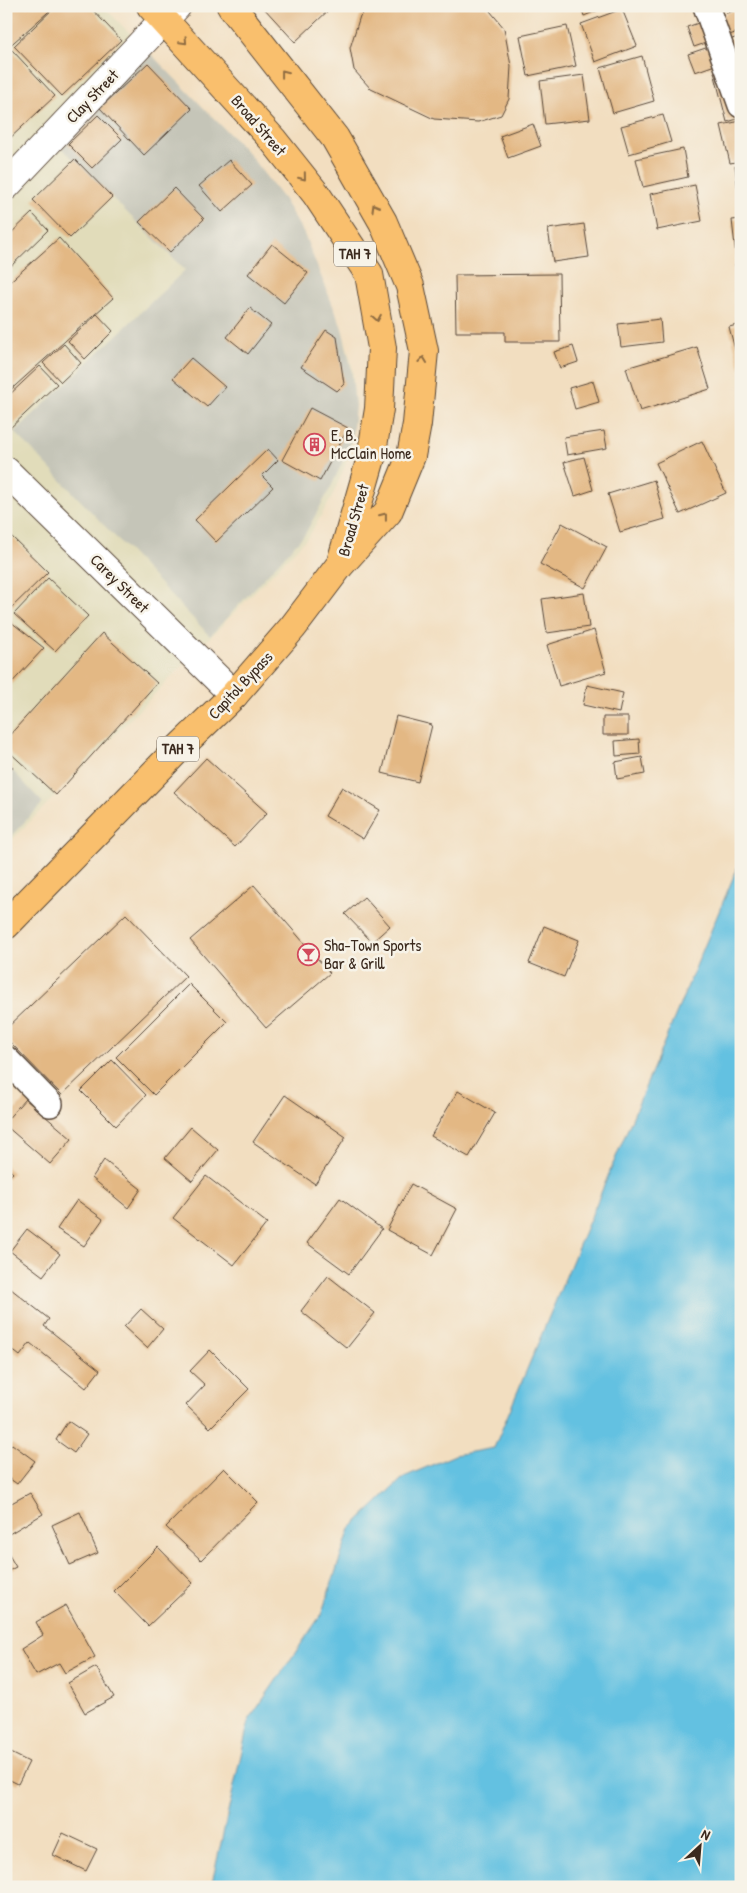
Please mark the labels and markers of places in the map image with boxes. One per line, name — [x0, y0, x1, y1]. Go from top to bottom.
place label: E. B. McClain Home — [331, 424, 412, 464]
building icon: E. B. McClain Home — [303, 432, 327, 456]
place label: Sha-Town Sports Bar & Grill — [324, 934, 422, 974]
bar icon: Sha-Town Sports Bar & Grill — [296, 942, 320, 966]

